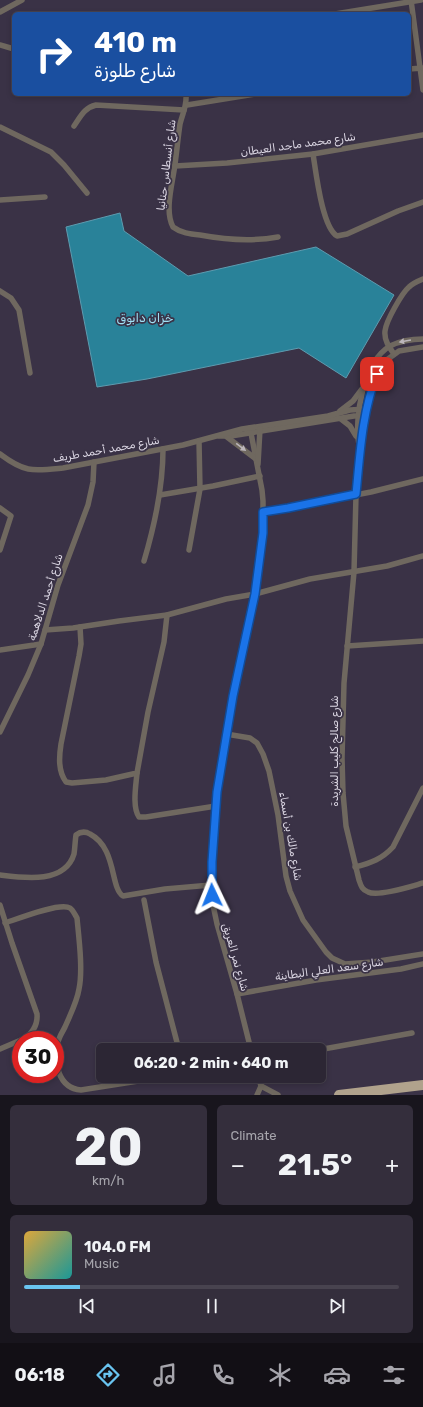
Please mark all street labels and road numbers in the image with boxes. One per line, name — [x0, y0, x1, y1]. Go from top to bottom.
street label: شارع أنسطاس حنانيا — [154, 119, 181, 212]
street label: شارع محمد ماجد العيطان — [240, 130, 357, 161]
street label: شارع محمد أحمد طريف — [52, 434, 161, 467]
street label: شارع أحمد الدلاهمة — [25, 552, 68, 643]
street label: شارع صالح كليب الشريدة — [328, 695, 343, 807]
street label: شارع مالك بن أسماء — [274, 790, 305, 882]
street label: شارع نمر العريق — [218, 921, 251, 993]
street label: شارع سعد العلي البطاينة — [274, 955, 384, 986]

